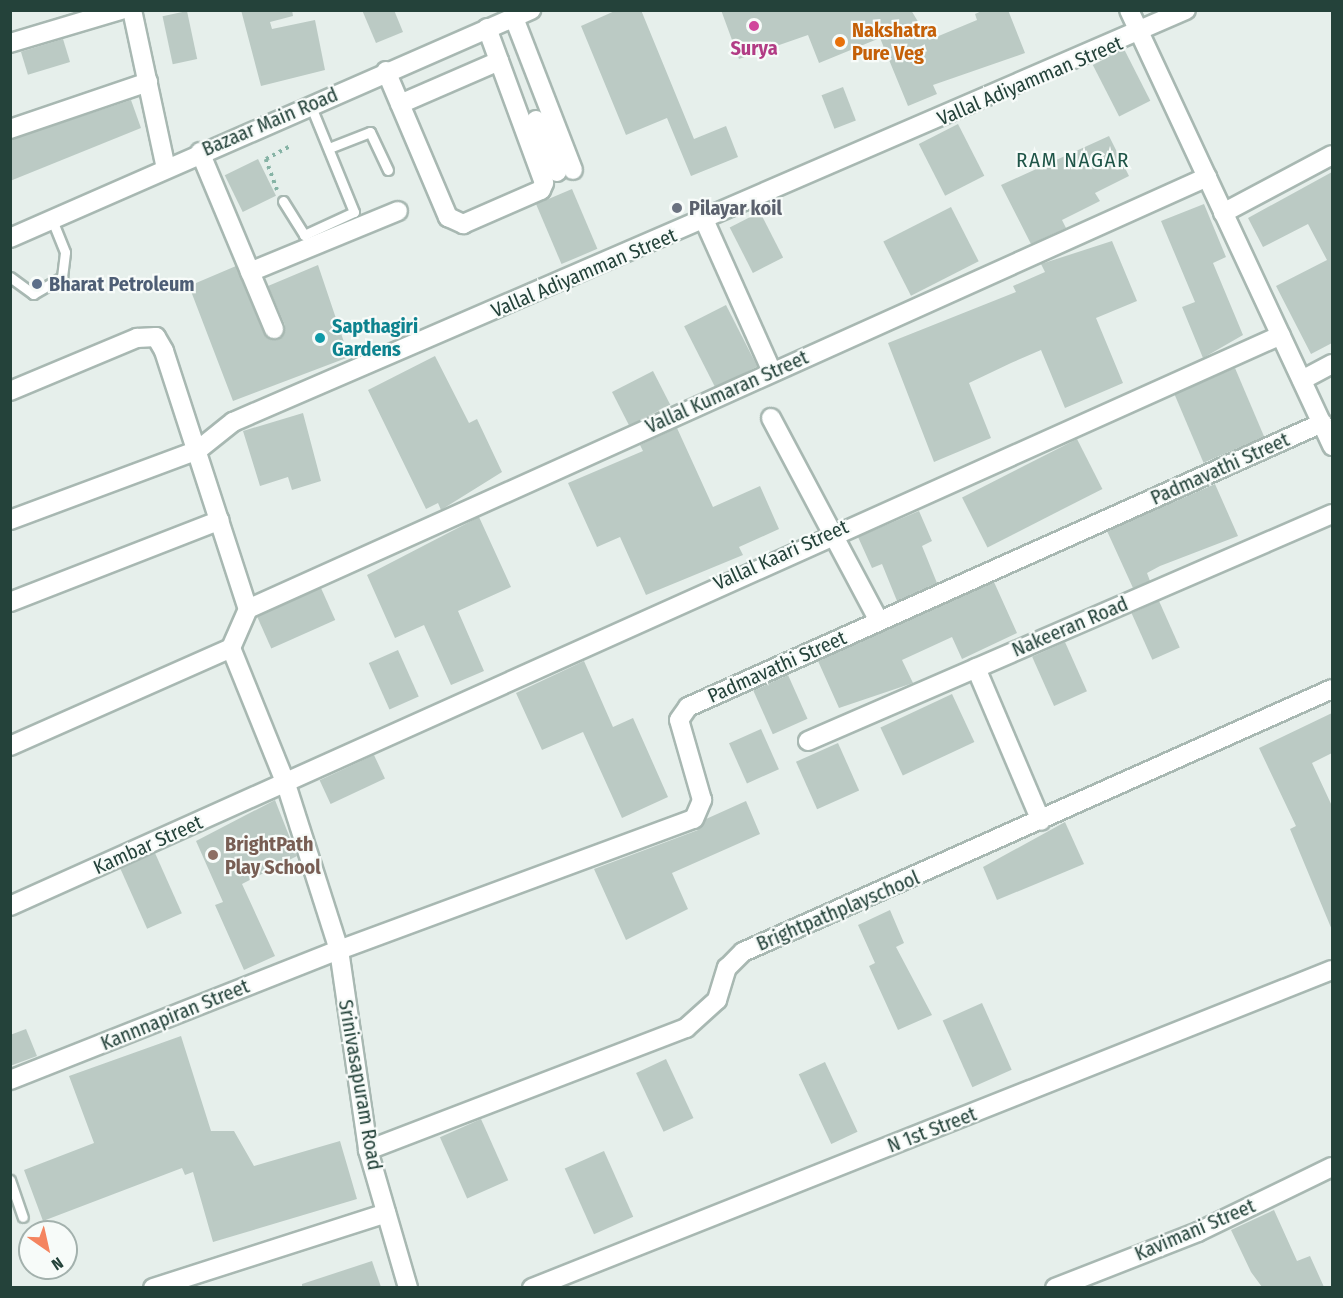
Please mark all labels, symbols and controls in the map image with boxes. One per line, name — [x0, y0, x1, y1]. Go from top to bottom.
marker: Surya — [747, 19, 761, 33]
place label: Nakshatra Pure Veg — [852, 19, 937, 66]
street label: Vallal Adiyamman Street — [934, 31, 1126, 131]
marker: Nakshatra Pure Veg — [833, 35, 847, 49]
place label: Surya — [730, 36, 778, 60]
street label: Bazaar Main Road — [198, 83, 342, 161]
district label: RAM NAGAR — [1016, 147, 1130, 173]
place label: Pilayar koil — [689, 196, 782, 220]
marker: Pilayar koil — [670, 201, 684, 215]
street label: Vallal Adiyamman Street — [488, 223, 680, 323]
place label: Bharat Petroleum — [49, 272, 195, 296]
marker: Bharat Petroleum — [30, 277, 44, 291]
place label: Sapthagiri Gardens — [332, 314, 418, 361]
marker: Sapthagiri Gardens — [313, 331, 327, 345]
street label: Vallal Kumaran Street — [642, 345, 812, 439]
street label: Padmavathi Street — [1147, 428, 1293, 510]
street label: Vallal Kaari Street — [710, 515, 852, 595]
street label: Nakeeran Road — [1008, 592, 1132, 662]
street label: Padmavathi Street — [704, 626, 850, 708]
street label: Kambar Street — [90, 810, 206, 880]
place label: BrightPath Play School — [225, 832, 321, 879]
marker: BrightPath Play School — [206, 848, 220, 862]
street label: Brightpathplayschool — [753, 866, 923, 956]
street label: Kannnapiran Street — [97, 974, 253, 1056]
street label: Srinivasapuram Road — [333, 998, 387, 1172]
street label: N 1st Street — [884, 1102, 980, 1158]
street label: Kavimani Street — [1131, 1194, 1259, 1266]
north arrow — [18, 1220, 78, 1280]
text: N — [48, 1253, 67, 1274]

